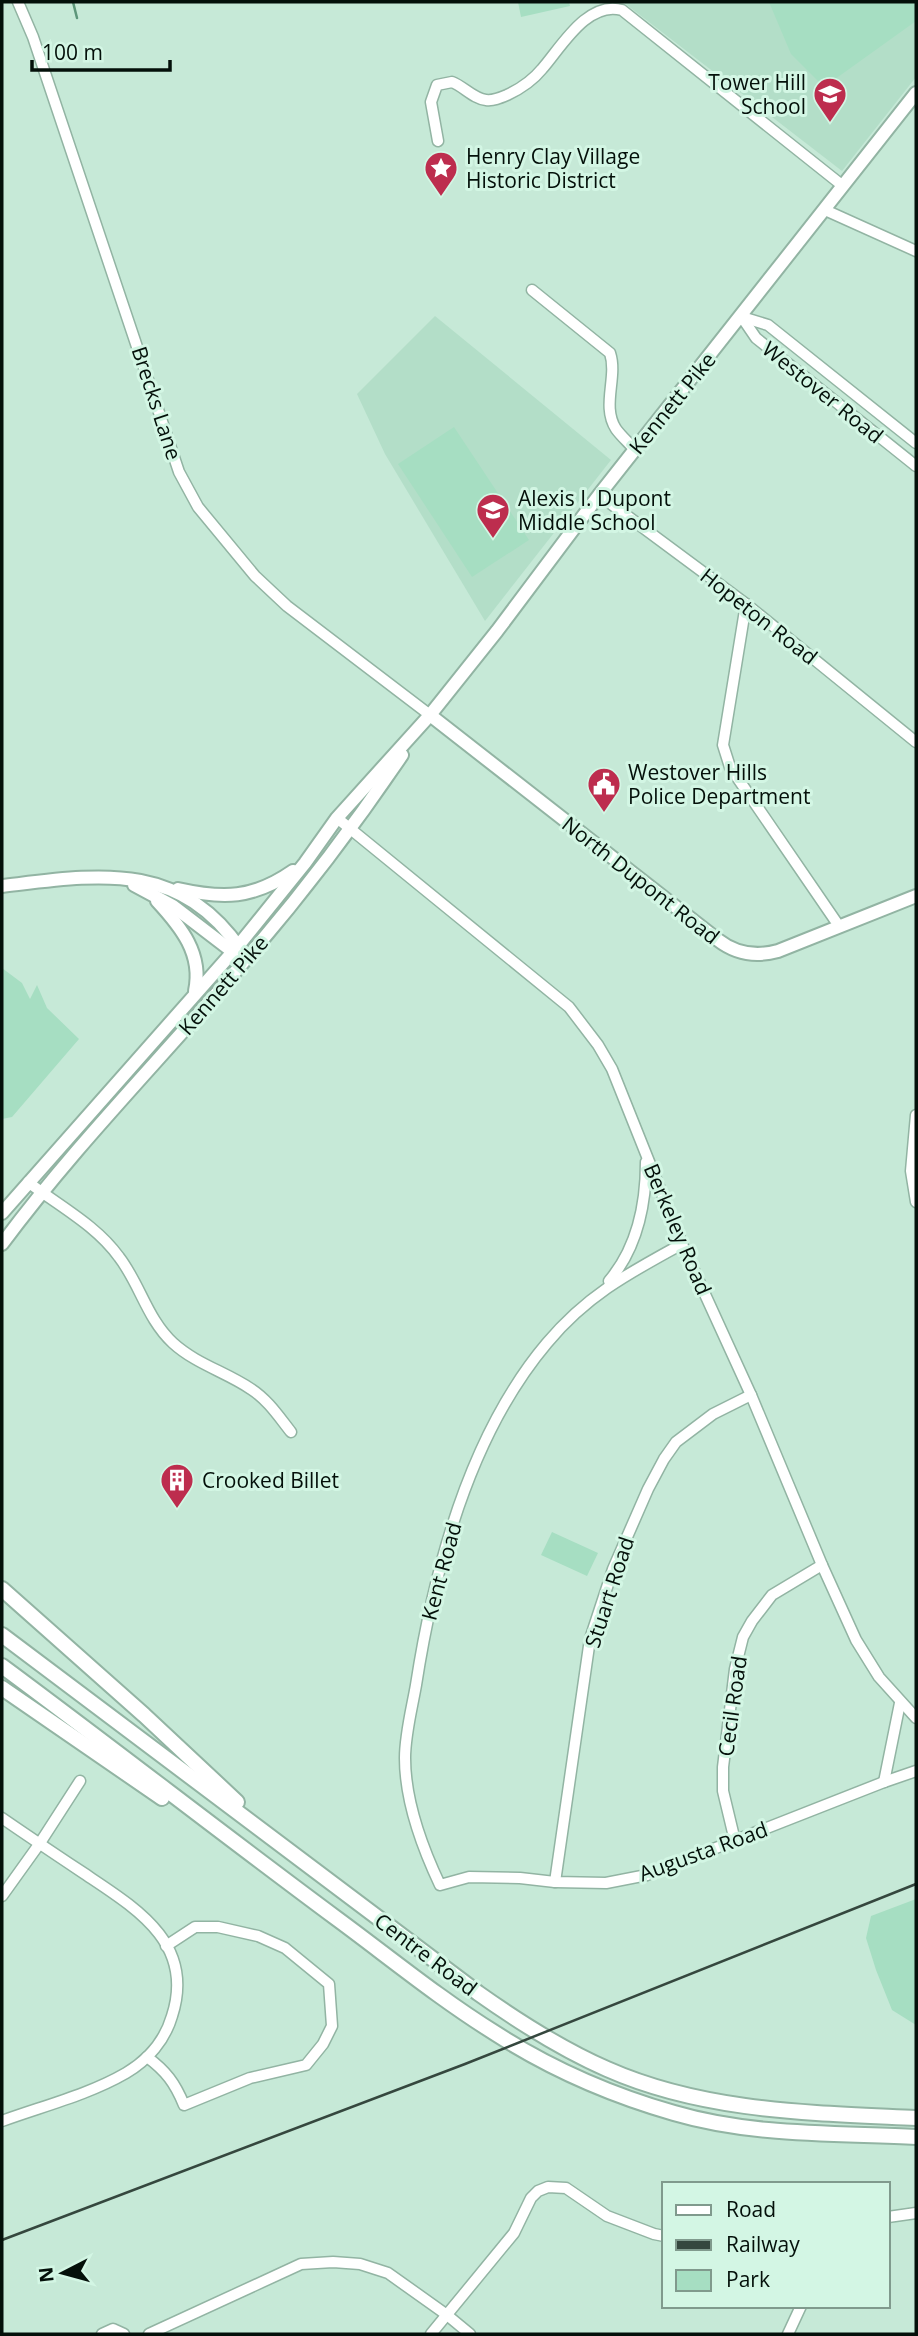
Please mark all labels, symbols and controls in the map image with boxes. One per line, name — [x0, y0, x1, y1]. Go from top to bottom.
scale bar — [32, 28, 170, 72]
text: 100 m — [42, 38, 103, 66]
place label: Tower Hill School — [708, 68, 806, 120]
school or university icon: Tower Hill School — [811, 75, 849, 124]
place label: Henry Clay Village Historic District — [466, 142, 640, 194]
place icon: Henry Clay Village Historic District — [422, 149, 460, 198]
street label: Westover Road — [757, 335, 889, 449]
street label: Brecks Lane — [125, 343, 189, 463]
street label: Kennett Pike — [622, 346, 722, 460]
place label: Alexis I. Dupont Middle School — [518, 484, 671, 536]
school or university icon: Alexis I. Dupont Middle School — [474, 491, 512, 540]
street label: Hopeton Road — [695, 561, 823, 671]
place label: Westover Hills Police Department — [628, 758, 810, 810]
public building icon: Westover Hills Police Department — [585, 765, 623, 814]
street label: North Dupont Road — [557, 810, 725, 950]
street label: Kennett Pike — [172, 929, 274, 1041]
street label: Berkeley Road — [638, 1159, 718, 1299]
building icon: Crooked Billet — [158, 1461, 196, 1510]
place label: Crooked Billet — [202, 1466, 339, 1494]
street label: Kent Road — [414, 1519, 468, 1623]
street label: Stuart Road — [578, 1533, 640, 1651]
street label: Cecil Road — [711, 1654, 753, 1758]
street label: Augusta Road — [635, 1815, 771, 1887]
street label: Centre Road — [369, 1906, 483, 2002]
legend — [662, 2182, 890, 2308]
text: Road — [726, 2195, 776, 2223]
text: Railway — [726, 2230, 800, 2258]
north arrow — [28, 2238, 98, 2308]
text: Park — [726, 2265, 770, 2293]
text: N — [32, 2266, 60, 2284]

